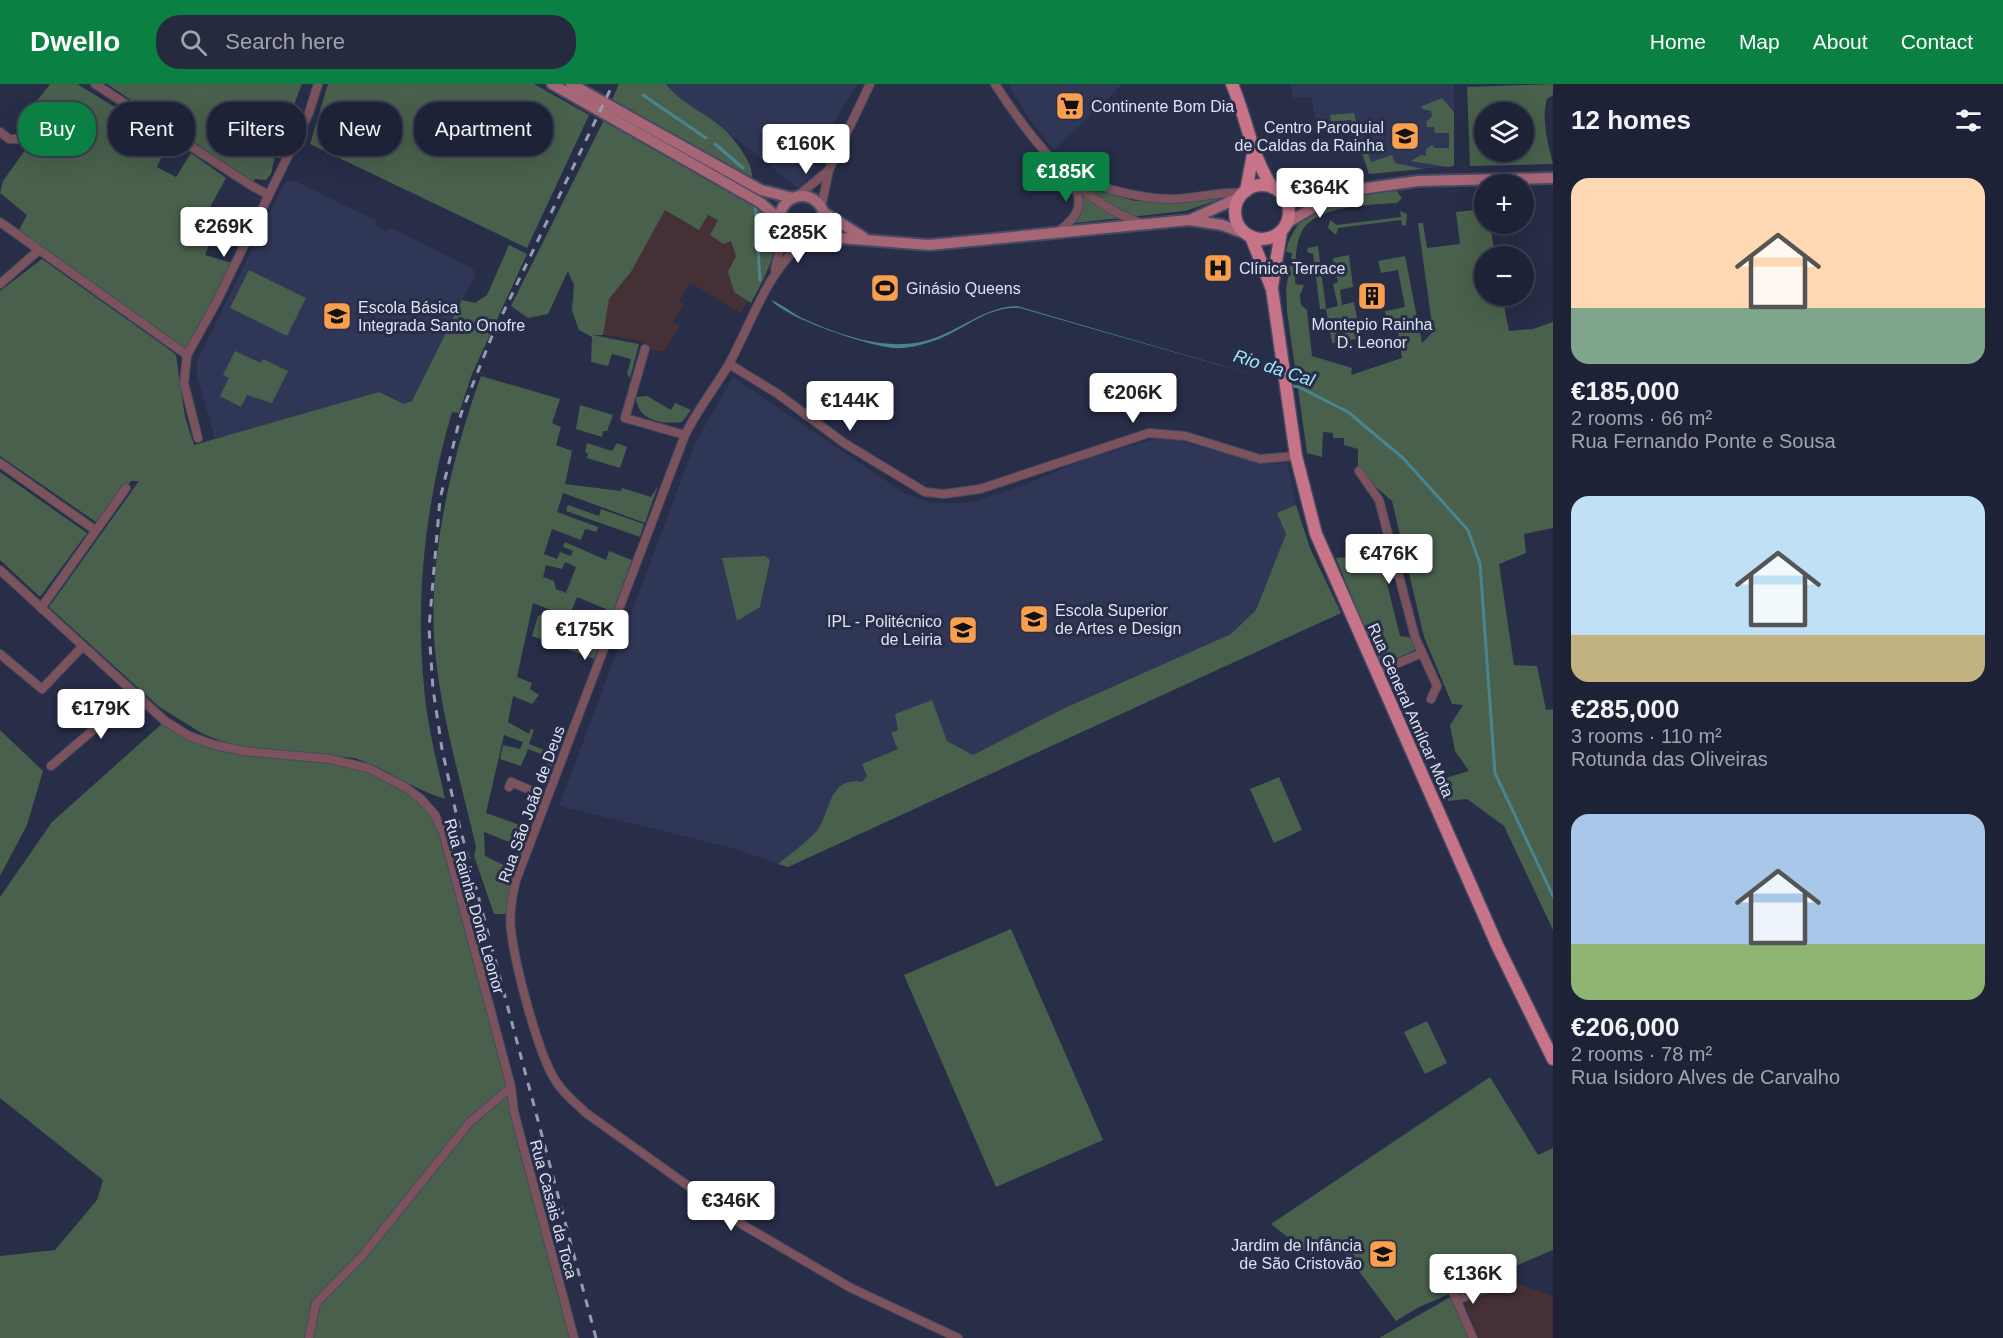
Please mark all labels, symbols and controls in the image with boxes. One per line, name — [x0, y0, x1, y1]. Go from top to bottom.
search box — [156, 15, 576, 69]
text: Dwello — [30, 26, 120, 57]
icon: search — [177, 26, 210, 59]
text: Search here — [225, 29, 345, 54]
text: Home — [1650, 30, 1706, 53]
text: Map — [1739, 30, 1780, 53]
text: About — [1813, 30, 1868, 53]
text: Contact — [1901, 30, 1973, 53]
supermarket icon: Continente Bom Dia — [1054, 90, 1086, 122]
place label: Continente Bom Dia — [1091, 98, 1234, 115]
chip: Buy — [18, 102, 96, 156]
chip: Rent — [108, 102, 195, 156]
chip: Filters — [207, 102, 306, 156]
chip: New — [318, 102, 402, 156]
chip: Apartment — [414, 102, 553, 156]
map controls — [1474, 102, 1534, 306]
button: layers — [1474, 102, 1534, 162]
icon: filters — [1952, 104, 1985, 137]
text: 12 homes — [1571, 105, 1691, 135]
place label: Centro Paroquial de Caldas da Rainha — [1235, 119, 1384, 154]
school or university icon: Centro Paroquial de Caldas da Rainha — [1389, 120, 1421, 152]
pin: €160K — [764, 124, 848, 175]
text: €160K — [777, 132, 835, 154]
pin: €185K — [1024, 152, 1108, 203]
text: €185K — [1037, 160, 1095, 182]
pin: €364K — [1278, 168, 1362, 219]
button: + — [1474, 174, 1534, 234]
text: €364K — [1291, 176, 1349, 198]
pin: €269K — [182, 207, 266, 258]
pin: €285K — [756, 213, 840, 264]
text: €269K — [195, 215, 253, 237]
icon: home — [1724, 217, 1832, 325]
text: €285K — [769, 221, 827, 243]
button: − — [1474, 246, 1534, 306]
hospital icon: Clínica Terrace — [1202, 252, 1234, 284]
place label: Clínica Terrace — [1239, 260, 1346, 277]
sports icon: Ginásio Queens — [869, 272, 901, 304]
place label: Ginásio Queens — [906, 280, 1021, 297]
building icon: Montepio Rainha D. Leonor — [1356, 280, 1388, 312]
place label: Escola Básica Integrada Santo Onofre — [358, 299, 525, 334]
school or university icon: Escola Básica Integrada Santo Onofre — [321, 300, 353, 332]
place label: Montepio Rainha D. Leonor — [1312, 316, 1433, 351]
water label: Rio da Cal — [1231, 346, 1318, 391]
pin: €206K — [1091, 373, 1175, 424]
text: €185,000 — [1571, 376, 1679, 406]
pin: €144K — [808, 381, 892, 432]
text: €206K — [1104, 381, 1162, 403]
text: €144K — [821, 389, 879, 411]
text: 2 rooms · 66 m² — [1571, 407, 1712, 429]
text: Rua Fernando Ponte e Sousa — [1571, 430, 1836, 452]
pin: €476K — [1347, 534, 1431, 585]
icon: home — [1724, 535, 1832, 643]
text: €476K — [1360, 542, 1418, 564]
place label: Escola Superior de Artes e Design — [1055, 602, 1181, 637]
school or university icon: Escola Superior de Artes e Design — [1018, 603, 1050, 635]
pin: €175K — [543, 610, 627, 661]
place label: IPL - Politécnico de Leiria — [827, 613, 942, 648]
school or university icon: IPL - Politécnico de Leiria — [947, 614, 979, 646]
text: €175K — [556, 618, 614, 640]
street label: Rua General Amílcar Mota — [1364, 621, 1457, 800]
pin: €179K — [59, 689, 143, 740]
text: €285,000 — [1571, 694, 1679, 724]
text: €179K — [72, 697, 130, 719]
street label: Rua São João de Deus — [495, 724, 568, 885]
text: 3 rooms · 110 m² — [1571, 725, 1722, 747]
text: Rotunda das Oliveiras — [1571, 748, 1768, 770]
street label: Rua Rainha Dona Leonor — [441, 817, 508, 996]
icon: home — [1724, 853, 1832, 961]
text: €206,000 — [1571, 1012, 1679, 1042]
text: 2 rooms · 78 m² — [1571, 1043, 1712, 1065]
text: Rua Isidoro Alves de Carvalho — [1571, 1066, 1840, 1088]
street label: Rua Casais da Toca — [527, 1138, 580, 1280]
pin: €346K — [689, 1181, 773, 1232]
text: €346K — [702, 1189, 760, 1211]
place label: Jardim de Infância de São Cristovão — [1231, 1237, 1362, 1272]
school or university icon: Jardim de Infância de São Cristovão — [1367, 1238, 1399, 1270]
pin: €136K — [1431, 1254, 1515, 1305]
text: €136K — [1444, 1262, 1502, 1284]

